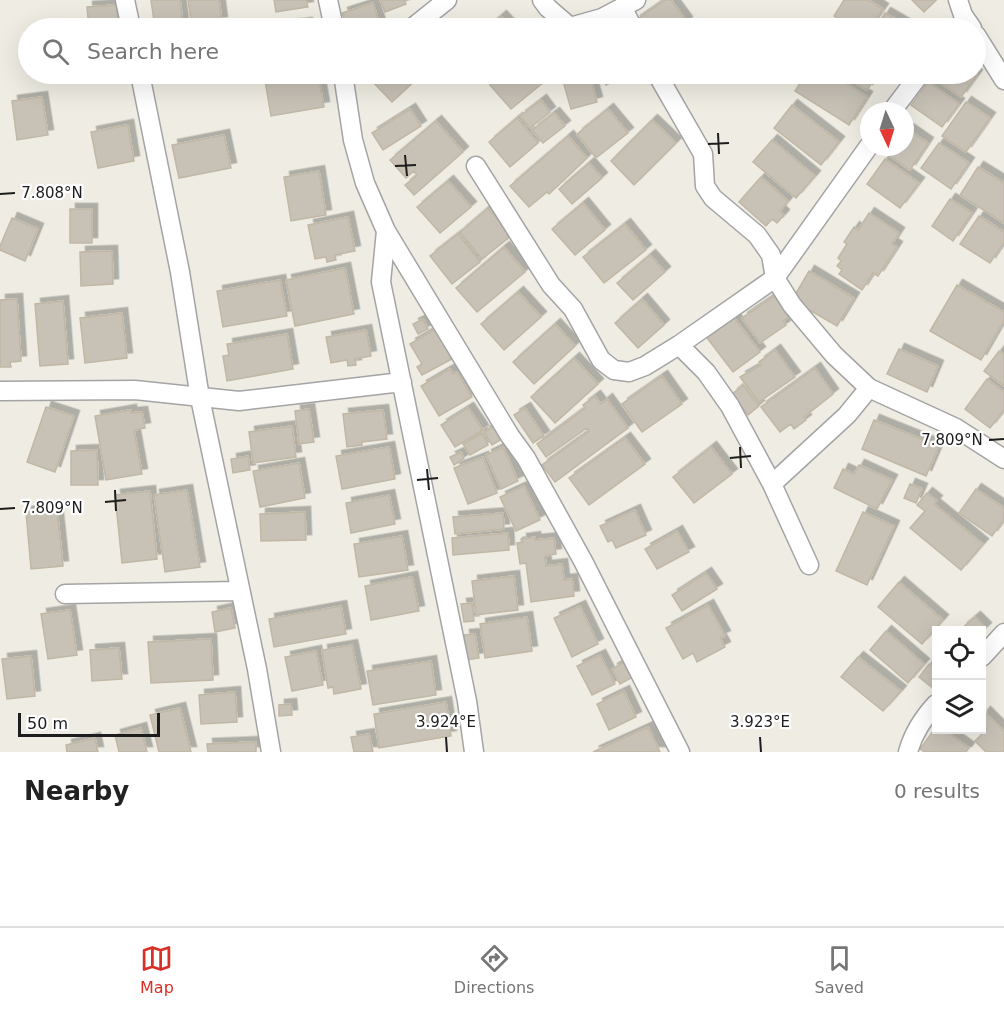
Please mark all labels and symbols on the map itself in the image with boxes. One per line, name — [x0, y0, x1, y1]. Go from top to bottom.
north arrow — [860, 102, 914, 156]
text: 7.808°N — [21, 184, 83, 202]
text: 7.809°N — [921, 431, 983, 449]
text: 7.809°N — [21, 499, 83, 517]
scale bar — [18, 710, 160, 738]
text: 3.924°E — [416, 713, 476, 731]
text: 3.923°E — [730, 713, 790, 731]

